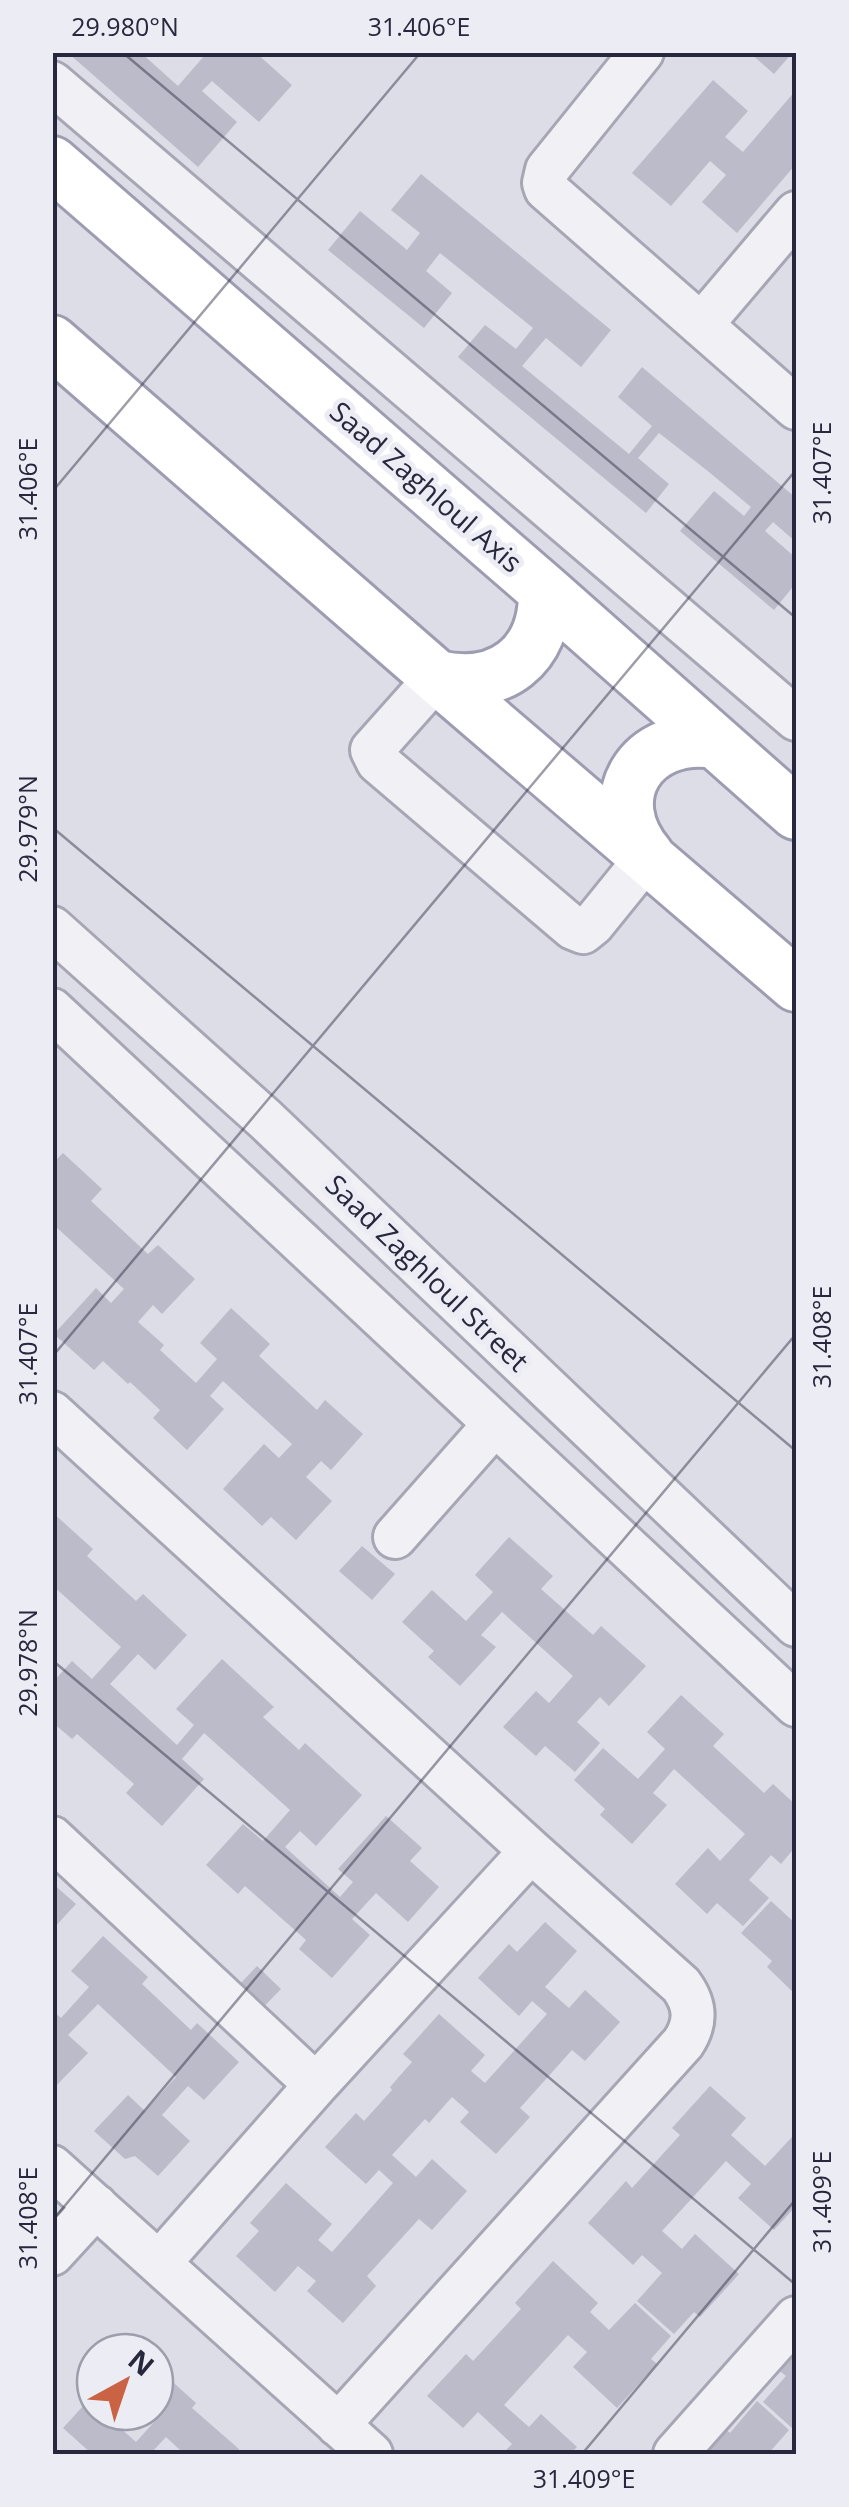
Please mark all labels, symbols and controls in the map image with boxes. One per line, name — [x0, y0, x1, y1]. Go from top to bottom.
text: 29.980°N — [71, 9, 179, 43]
text: 31.406°E — [368, 9, 470, 43]
street label: Saad Zaghloul Axis — [322, 392, 531, 580]
text: 31.407°E — [804, 422, 838, 524]
text: 31.406°E — [10, 438, 44, 540]
text: 29.979°N — [10, 775, 44, 883]
street label: Saad Zaghloul Street — [318, 1165, 537, 1379]
text: 31.408°E — [804, 1286, 838, 1388]
text: 31.407°E — [10, 1303, 44, 1405]
text: 29.978°N — [10, 1609, 44, 1717]
text: 31.409°E — [804, 2151, 838, 2253]
text: 31.408°E — [10, 2167, 44, 2269]
north arrow — [75, 2332, 175, 2432]
text: N — [121, 2340, 163, 2384]
text: 31.409°E — [533, 2461, 635, 2495]

